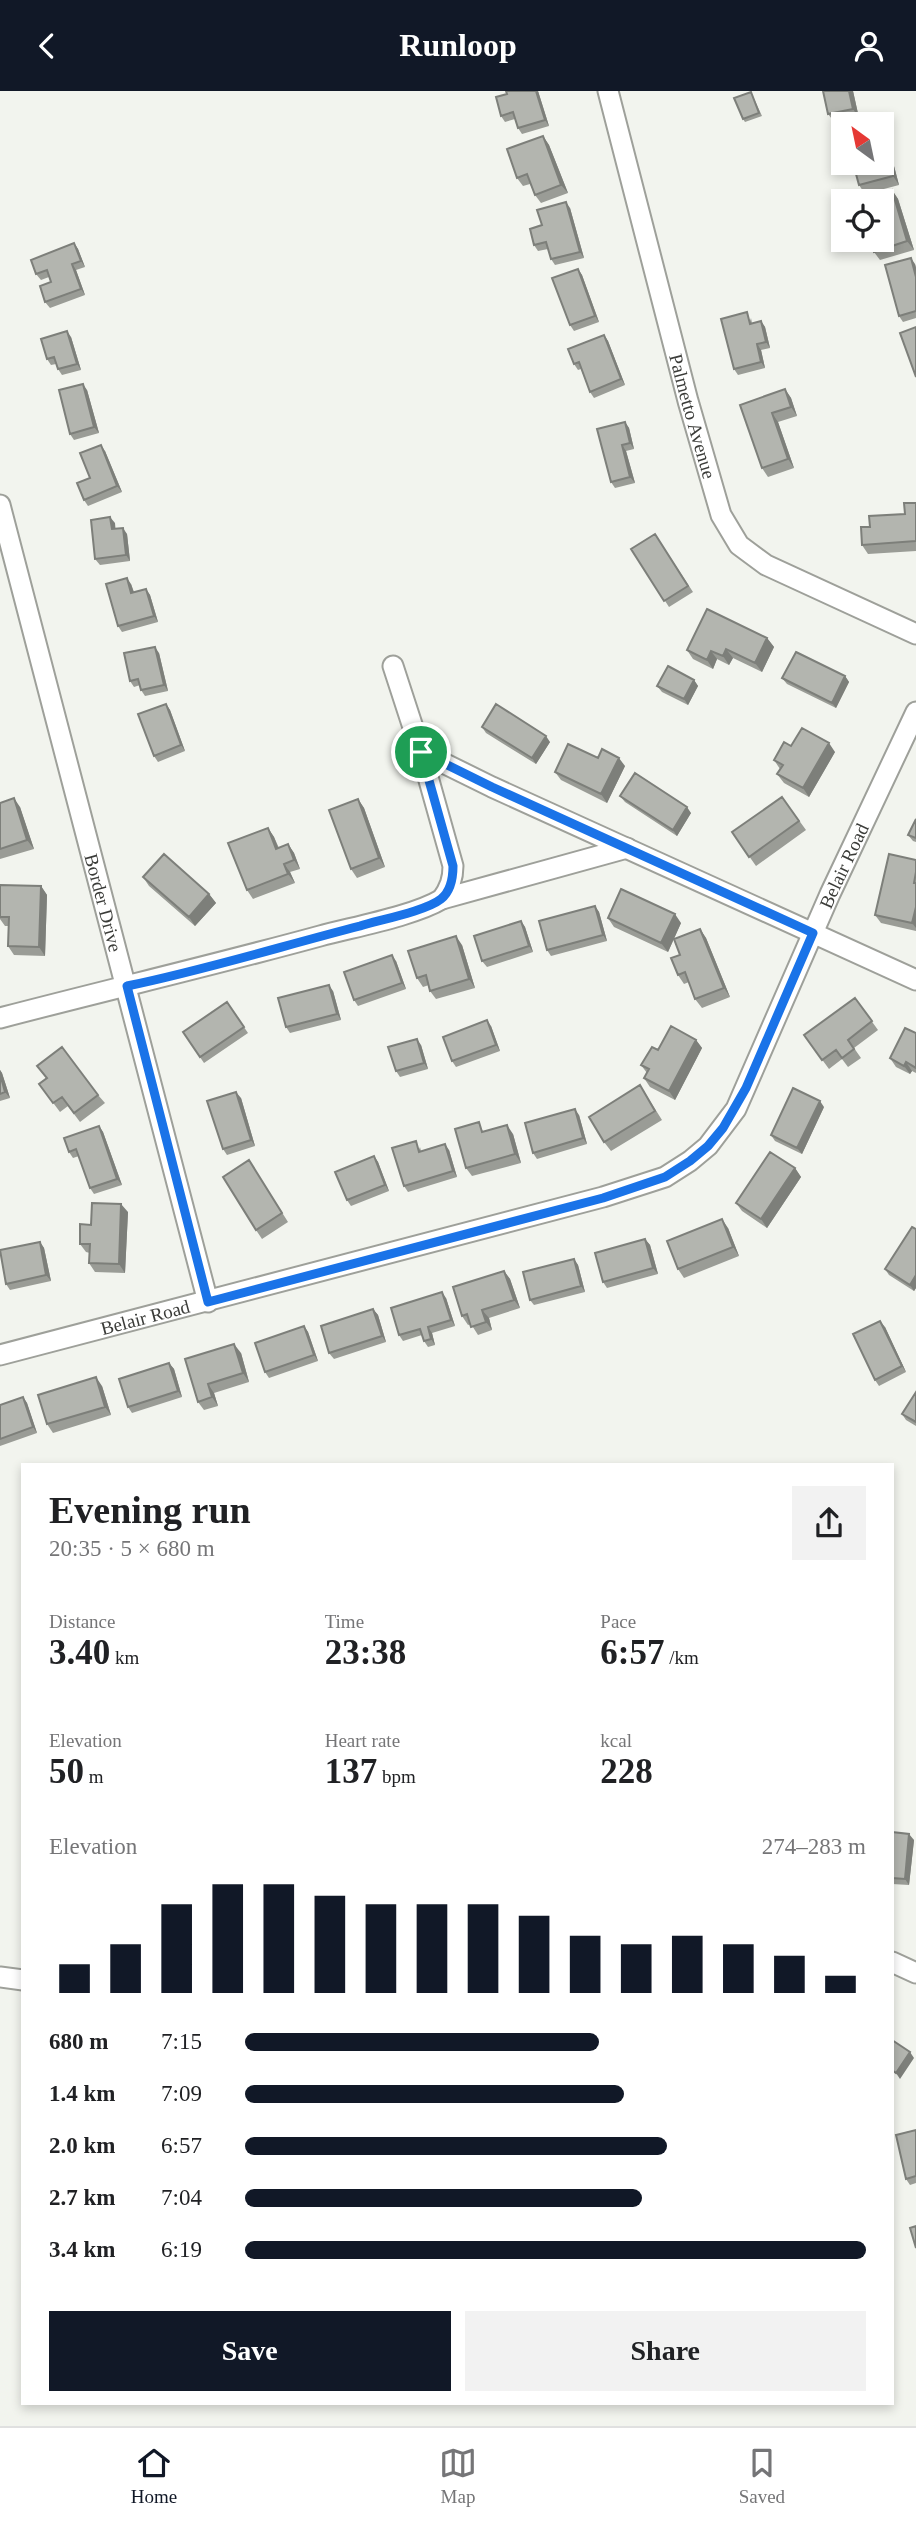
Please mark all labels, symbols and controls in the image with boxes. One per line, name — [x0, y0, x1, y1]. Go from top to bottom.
icon: back — [28, 27, 66, 65]
text: Runloop — [399, 27, 517, 63]
icon: person — [850, 27, 888, 65]
north arrow — [831, 112, 894, 175]
map controls — [831, 112, 894, 252]
button: locate — [831, 189, 894, 252]
street label: Palmetto Avenue — [666, 351, 720, 481]
pin — [391, 722, 451, 782]
icon: arrive — [402, 733, 440, 771]
street label: Belair Road — [815, 819, 873, 911]
street label: Border Drive — [81, 851, 127, 954]
street label: Belair Road — [98, 1295, 192, 1339]
button: share — [792, 1486, 866, 1560]
text: Evening run — [49, 1489, 251, 1531]
text: 20:35 · 5 × 680 m — [49, 1536, 215, 1561]
text: Distance — [49, 1611, 115, 1632]
text: Time — [325, 1611, 364, 1632]
text: Pace — [600, 1611, 636, 1632]
text: 3.40 — [49, 1633, 110, 1672]
text: 23:38 — [325, 1633, 406, 1672]
text: 6:57 — [600, 1633, 664, 1672]
text: km — [110, 1647, 139, 1668]
text: /km — [664, 1647, 699, 1668]
text: Elevation — [49, 1730, 122, 1751]
text: Heart rate — [325, 1730, 400, 1751]
text: kcal — [600, 1730, 632, 1751]
text: 50 — [49, 1752, 84, 1791]
text: 137 — [325, 1752, 377, 1791]
text: 228 — [600, 1752, 653, 1791]
text: m — [84, 1766, 104, 1787]
text: bpm — [377, 1766, 416, 1787]
text: Elevation — [49, 1834, 137, 1859]
text: 274–283 m — [762, 1834, 866, 1859]
text: 680 m — [49, 2029, 108, 2054]
text: 7:15 — [161, 2029, 202, 2054]
text: 1.4 km — [49, 2081, 115, 2106]
text: 7:09 — [161, 2081, 202, 2106]
text: 2.0 km — [49, 2133, 115, 2158]
text: 6:57 — [161, 2133, 202, 2158]
text: 2.7 km — [49, 2185, 115, 2210]
text: 7:04 — [161, 2185, 202, 2210]
text: 3.4 km — [49, 2237, 115, 2262]
text: 6:19 — [161, 2237, 202, 2262]
button: Save — [49, 2311, 451, 2391]
button: Share — [465, 2311, 866, 2391]
tab: Home — [131, 2444, 177, 2508]
tab: Map — [439, 2444, 477, 2508]
tab: Saved — [739, 2444, 785, 2508]

